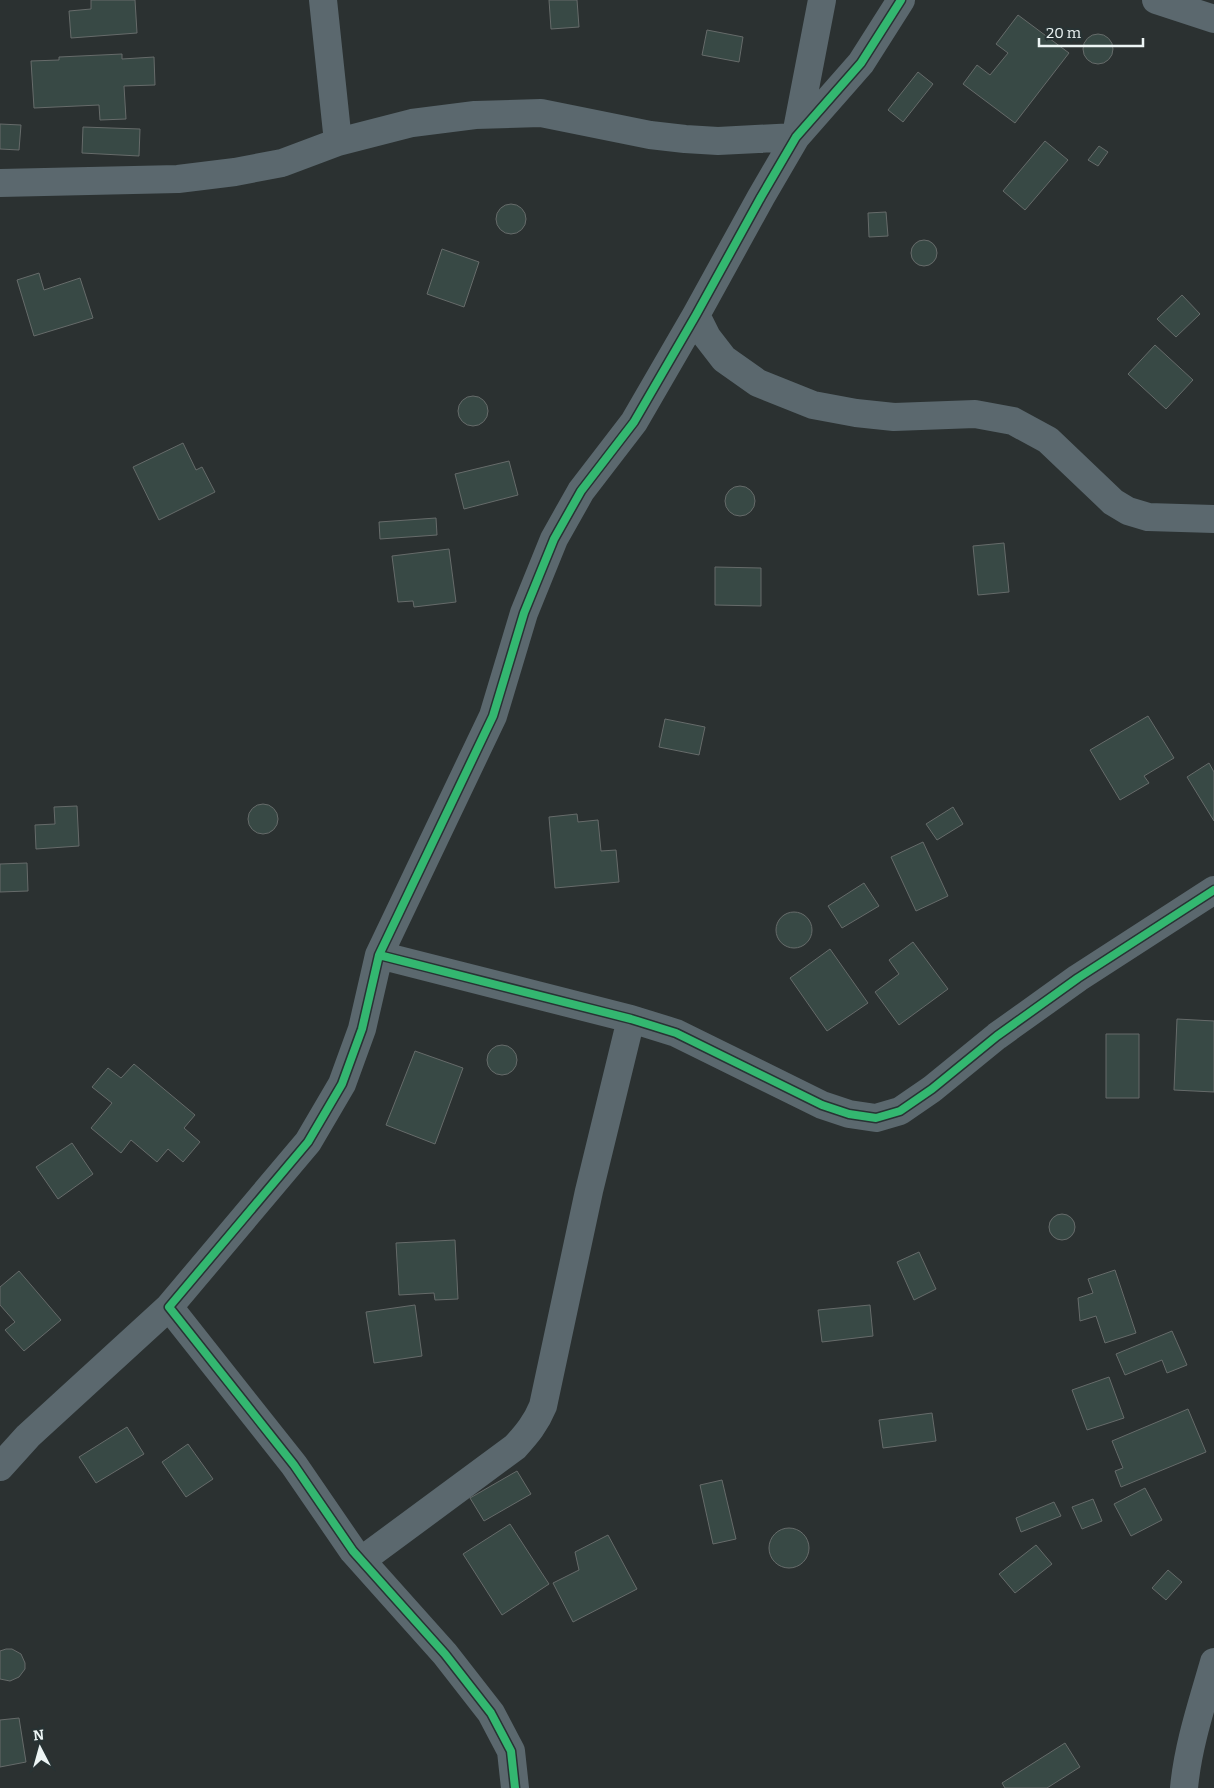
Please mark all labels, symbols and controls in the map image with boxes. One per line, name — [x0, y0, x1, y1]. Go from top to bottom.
scale bar — [1039, 15, 1143, 47]
text: 20 m — [1046, 24, 1082, 42]
north arrow — [15, 1723, 65, 1773]
text: N — [32, 1727, 45, 1745]

